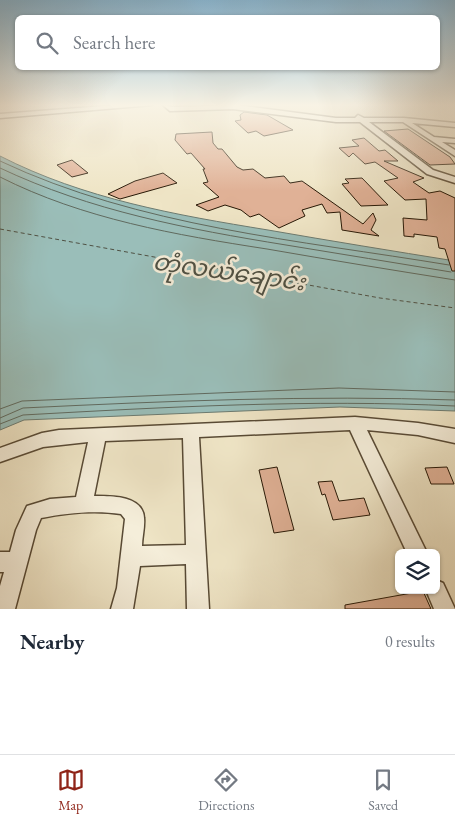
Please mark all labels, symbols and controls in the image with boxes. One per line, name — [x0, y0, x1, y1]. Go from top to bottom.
search box — [15, 15, 440, 70]
icon: search — [33, 29, 61, 57]
text: Search here — [73, 30, 155, 55]
water label: တုံလယ်ချောင်း — [150, 245, 309, 303]
map controls — [395, 549, 440, 594]
button: layers — [395, 549, 440, 594]
text: Nearby — [20, 628, 84, 655]
text: 0 results — [385, 631, 435, 652]
tab: Map — [57, 766, 85, 814]
tab: Directions — [198, 766, 255, 814]
tab: Saved — [368, 766, 398, 814]

